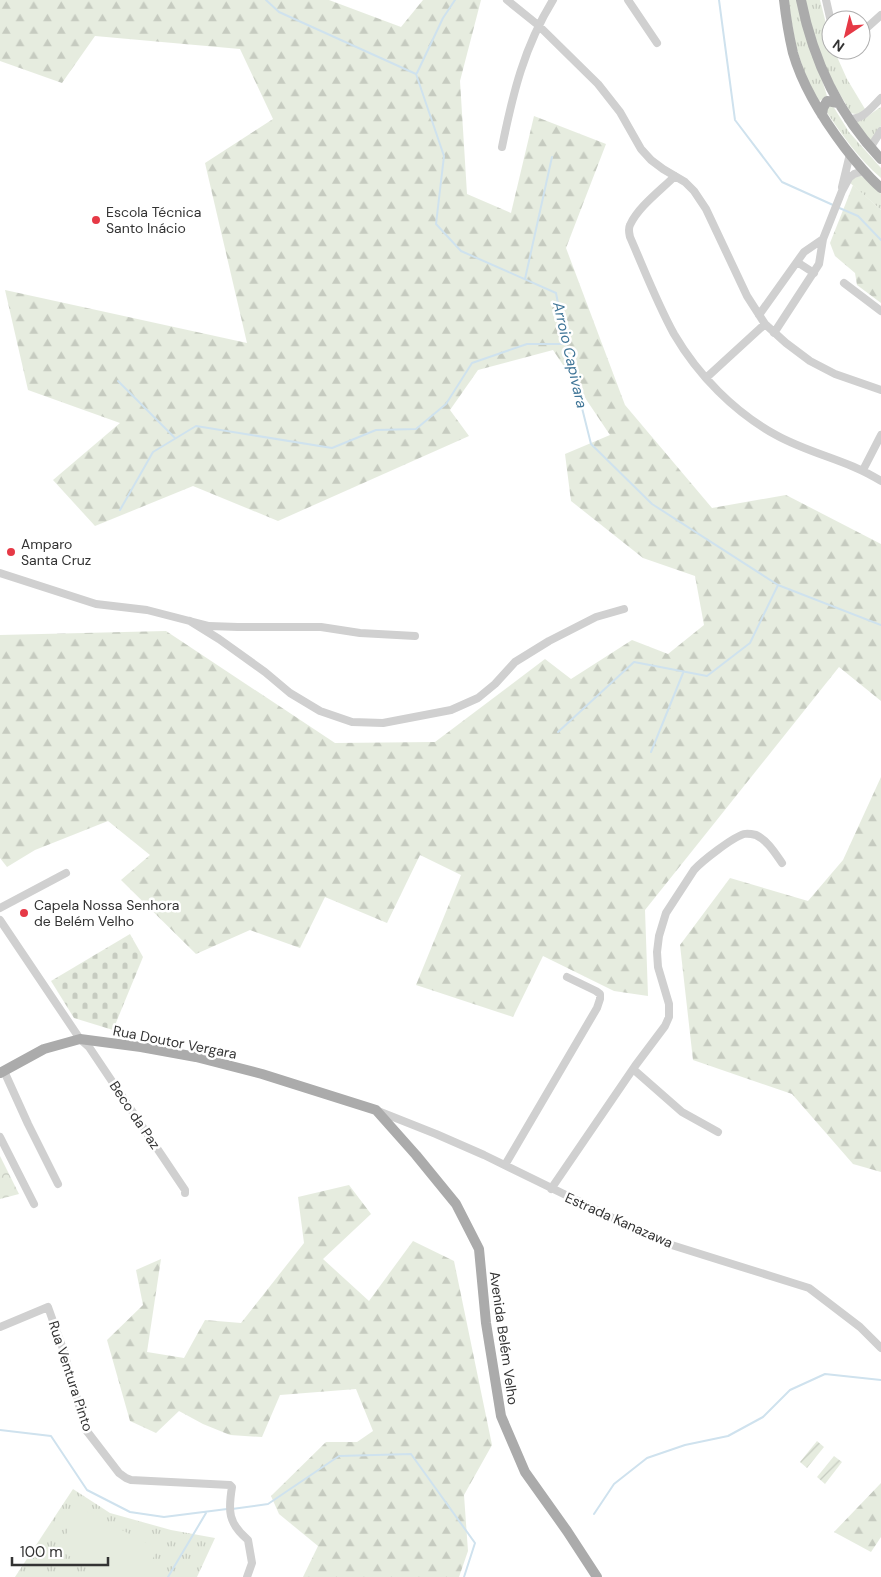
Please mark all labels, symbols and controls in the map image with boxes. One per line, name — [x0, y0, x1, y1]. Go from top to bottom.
north arrow — [821, 10, 871, 60]
text: N — [829, 35, 848, 56]
place label: Escola Técnica Santo Inácio — [106, 203, 201, 237]
marker: Escola Técnica Santo Inácio — [90, 214, 102, 226]
water label: Arroio Capivara — [548, 299, 592, 410]
place label: Amparo Santa Cruz — [21, 535, 91, 569]
marker: Amparo Santa Cruz — [5, 546, 17, 558]
place label: Capela Nossa Senhora de Belém Velho — [34, 896, 179, 930]
marker: Capela Nossa Senhora de Belém Velho — [18, 907, 30, 919]
street label: Rua Doutor Vergara — [112, 1021, 238, 1063]
street label: Beco da Paz — [106, 1077, 164, 1153]
street label: Estrada Kanazawa — [562, 1188, 676, 1252]
street label: Avenida Belém Velho — [486, 1270, 522, 1406]
street label: Rua Ventura Pinto — [45, 1318, 97, 1434]
scale bar — [12, 1534, 109, 1566]
text: 100 m — [20, 1542, 63, 1562]

